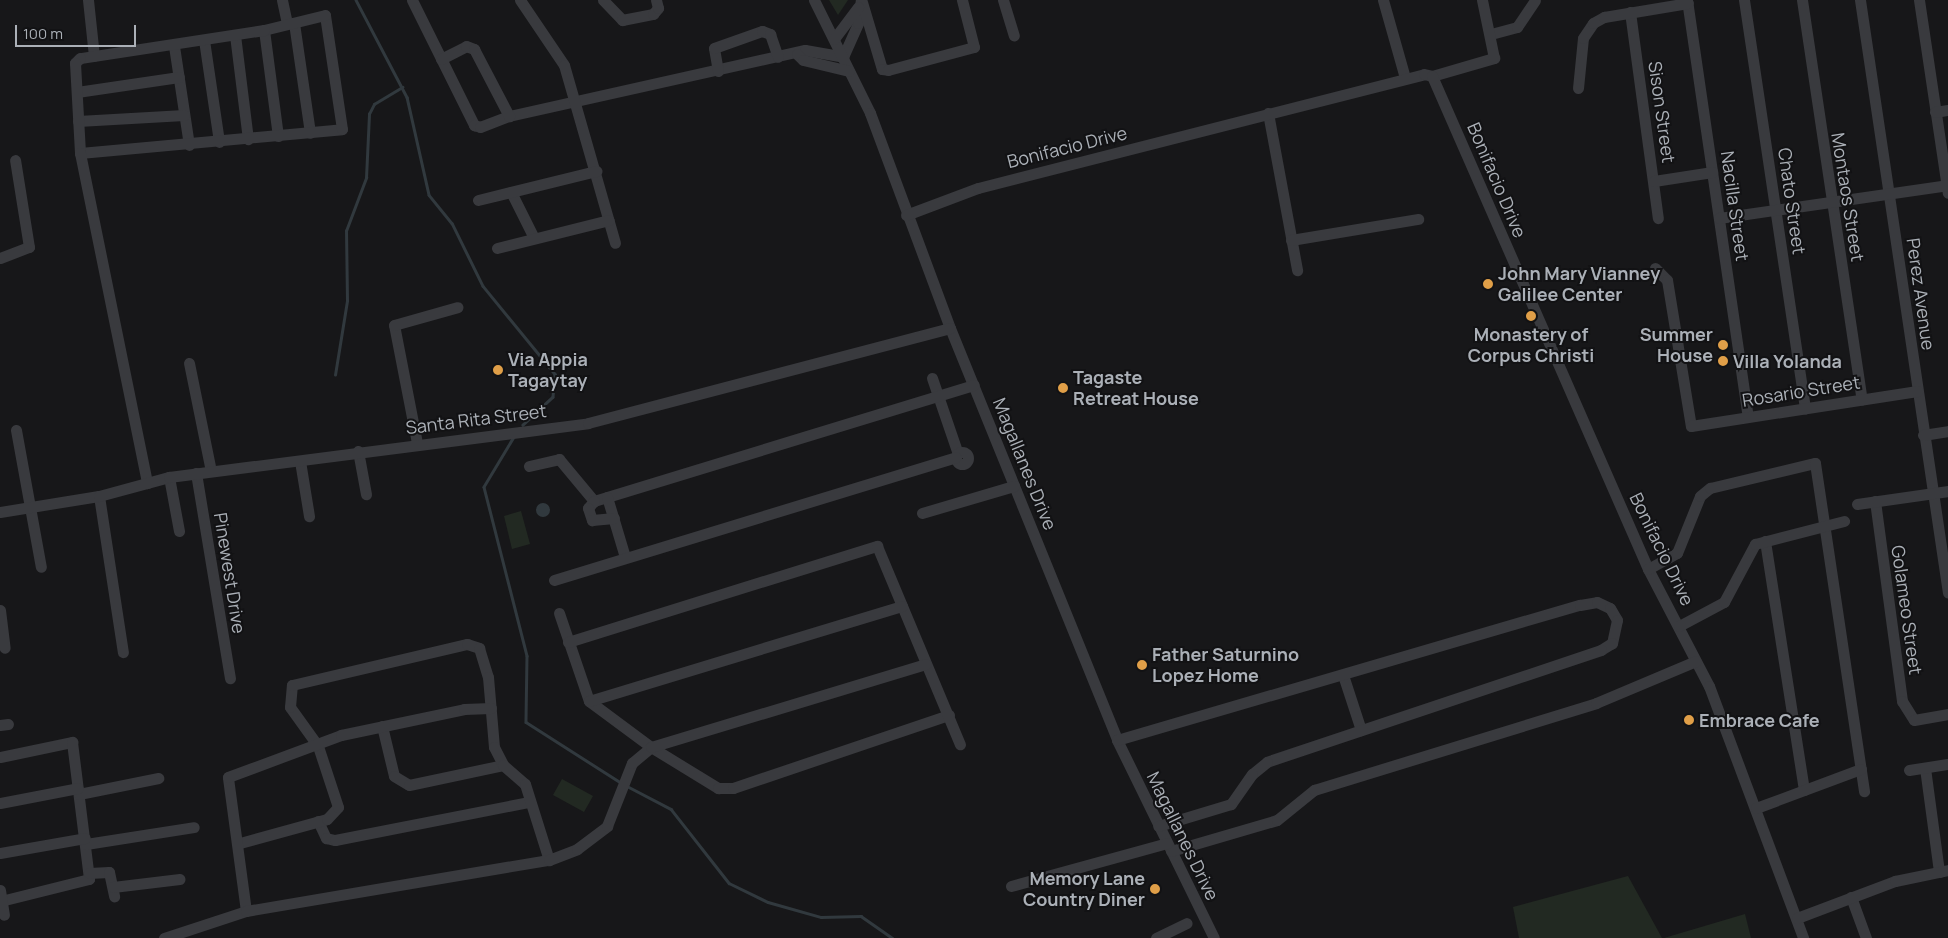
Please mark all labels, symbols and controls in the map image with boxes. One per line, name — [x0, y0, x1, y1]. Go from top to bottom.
scale bar — [18, 15, 139, 47]
text: 100 m — [23, 23, 63, 44]
street label: Sison Street — [1644, 60, 1680, 164]
street label: Bonifacio Drive — [1463, 119, 1531, 241]
street label: Bonifacio Drive — [1005, 122, 1129, 172]
street label: Montaos Street — [1827, 131, 1869, 263]
street label: Chato Street — [1774, 146, 1810, 256]
street label: Nacilla Street — [1717, 149, 1753, 263]
street label: Perez Avenue — [1902, 237, 1940, 351]
place label: John Mary Vianney Galilee Center — [1498, 263, 1660, 306]
marker: John Mary Vianney Galilee Center — [1482, 278, 1494, 290]
marker: Monastery of Corpus Christi — [1525, 310, 1537, 322]
place label: Monastery of Corpus Christi — [1468, 324, 1594, 366]
place label: Summer House — [1640, 324, 1713, 366]
marker: Summer House — [1717, 339, 1729, 351]
place label: Via Appia Tagaytay — [508, 349, 588, 392]
place label: Villa Yolanda — [1733, 350, 1842, 372]
marker: Villa Yolanda — [1717, 355, 1729, 367]
marker: Via Appia Tagaytay — [492, 364, 504, 376]
place label: Tagaste Retreat House — [1073, 367, 1199, 409]
street label: Rosario Street — [1740, 371, 1862, 411]
marker: Tagaste Retreat House — [1057, 382, 1069, 394]
street label: Magallanes Drive — [989, 395, 1061, 533]
street label: Santa Rita Street — [404, 400, 548, 438]
street label: Bonifacio Drive — [1625, 489, 1699, 609]
street label: Pinewest Drive — [210, 511, 250, 635]
street label: Golameo Street — [1887, 544, 1927, 676]
place label: Father Saturnino Lopez Home — [1152, 644, 1299, 686]
marker: Father Saturnino Lopez Home — [1136, 659, 1148, 671]
place label: Embrace Cafe — [1699, 709, 1820, 731]
marker: Embrace Cafe — [1683, 714, 1695, 726]
street label: Magallanes Drive — [1143, 768, 1223, 904]
place label: Memory Lane Country Diner — [1023, 868, 1145, 911]
marker: Memory Lane Country Diner — [1149, 883, 1161, 895]

